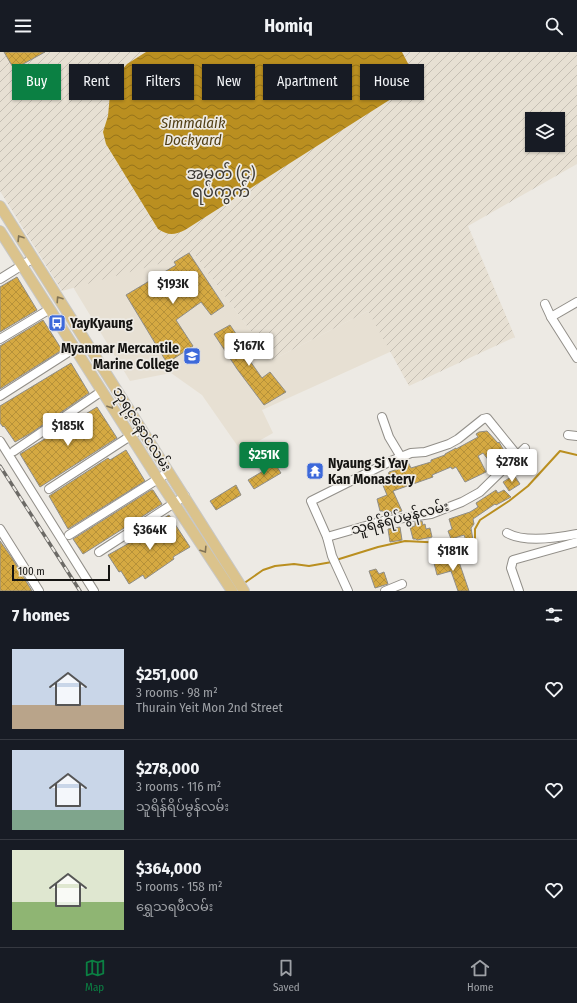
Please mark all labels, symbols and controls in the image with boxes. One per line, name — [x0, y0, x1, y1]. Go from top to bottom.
icon: menu — [12, 15, 34, 37]
text: Homiq — [264, 15, 313, 37]
icon: search — [543, 15, 565, 37]
chip: Buy — [12, 64, 61, 100]
chip: Rent — [69, 64, 124, 100]
chip: Filters — [132, 64, 194, 100]
chip: New — [202, 64, 255, 100]
chip: Apartment — [263, 64, 352, 100]
chip: House — [360, 64, 424, 100]
map controls — [525, 112, 565, 152]
button: layers — [525, 112, 565, 152]
water label: Simmalaik Dockyard — [160, 114, 226, 149]
district label: အမှတ် (၄) ရပ်ကွက် — [187, 162, 256, 205]
one-way arrow — [17, 235, 25, 242]
pin: $193K — [145, 271, 201, 305]
text: $193K — [157, 276, 189, 291]
one-way arrow — [56, 296, 64, 303]
bus stop icon: YayKyaung — [47, 313, 67, 333]
place label: YayKyaung — [69, 315, 133, 332]
pin: $167K — [221, 333, 277, 367]
text: $167K — [233, 338, 265, 353]
place label: Myanmar Mercantile Marine College — [61, 340, 179, 373]
school or university icon: Myanmar Mercantile Marine College — [182, 346, 202, 366]
street label: ဘုရင့်နောင်လမ်း — [107, 382, 177, 476]
one-way arrow — [106, 401, 113, 408]
pin: $185K — [40, 413, 96, 447]
text: $185K — [52, 418, 84, 433]
pin: $251K — [236, 442, 292, 476]
text: $251K — [248, 447, 280, 462]
pin: $278K — [484, 449, 540, 483]
text: $278K — [496, 454, 528, 469]
place label: Nyaung Si Yay Kan Monastery — [328, 455, 415, 488]
temple icon: Nyaung Si Yay Kan Monastery — [305, 461, 325, 481]
street label: သူရိန်ရိပ်မွန်လမ်း — [349, 496, 451, 541]
pin: $364K — [122, 517, 178, 551]
text: $364K — [133, 522, 167, 537]
pin: $181K — [425, 538, 481, 572]
text: $181K — [437, 543, 469, 558]
one-way arrow — [200, 546, 207, 553]
scale bar — [12, 563, 110, 582]
text: 100 m — [18, 565, 45, 578]
icon: filters — [543, 604, 565, 626]
text: 7 homes — [12, 605, 70, 626]
text: $251,000 — [136, 664, 198, 685]
icon: home — [44, 665, 92, 713]
icon: heart — [543, 678, 565, 700]
text: 3 rooms · 98 m² — [136, 685, 218, 700]
text: Thurain Yeit Mon 2nd Street — [136, 700, 283, 715]
text: $278,000 — [136, 758, 200, 779]
icon: home — [44, 766, 92, 814]
text: 3 rooms · 116 m² — [136, 779, 221, 794]
icon: heart — [543, 779, 565, 801]
text: သူရိန်ရိပ်မွန်လမ်း — [136, 799, 229, 814]
text: $364,000 — [136, 858, 202, 879]
icon: home — [44, 866, 92, 914]
text: 5 rooms · 158 m² — [136, 879, 223, 894]
icon: heart — [543, 879, 565, 901]
text: ရွှေသရဖီလမ်း — [136, 899, 213, 914]
tab: Map — [84, 957, 106, 994]
tab: Saved — [273, 957, 300, 994]
tab: Home — [467, 957, 493, 994]

